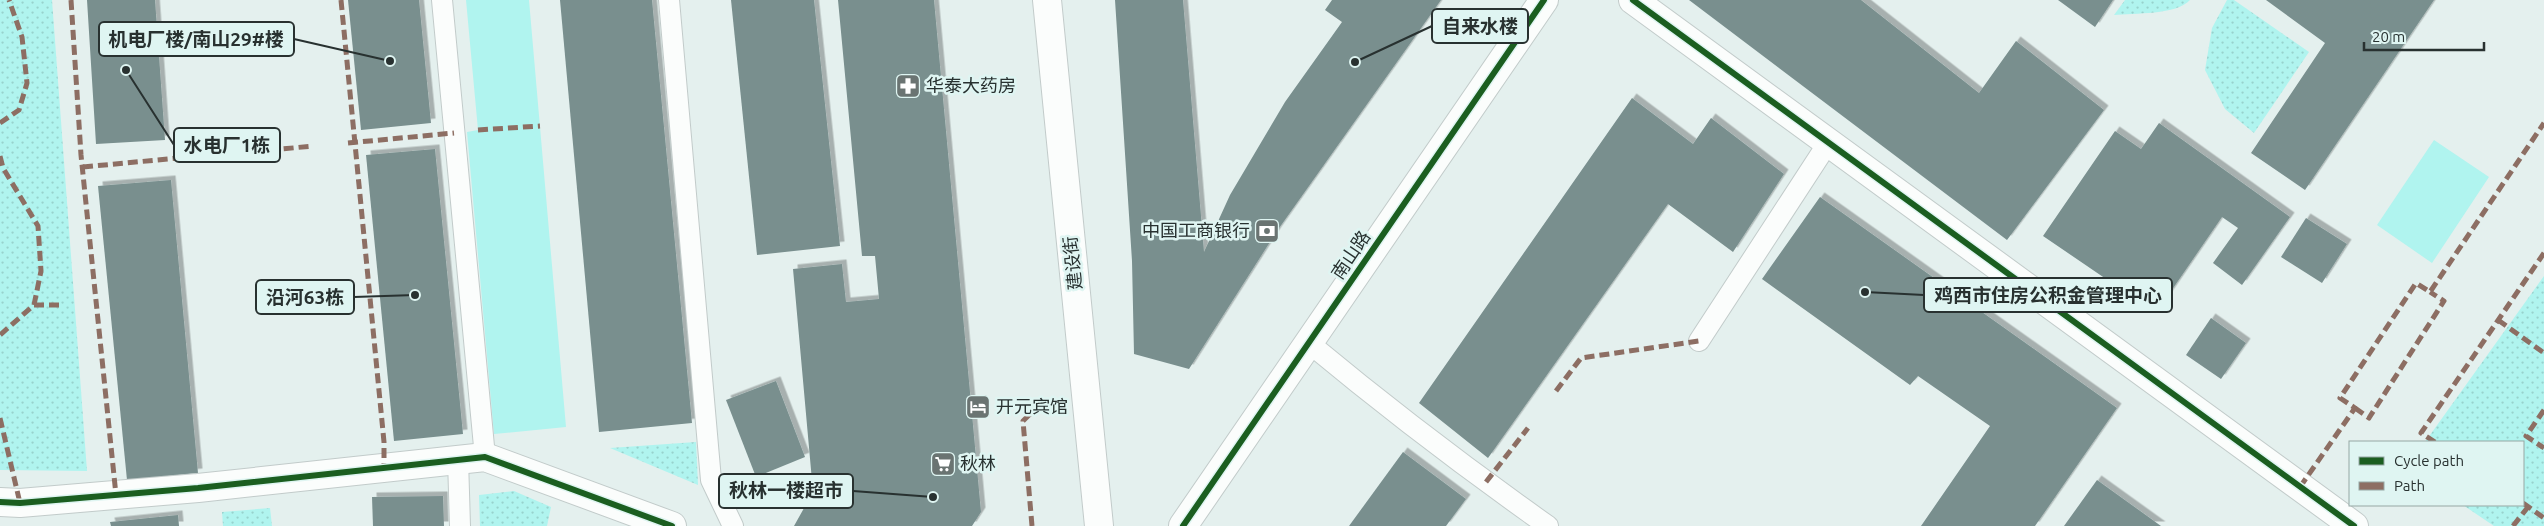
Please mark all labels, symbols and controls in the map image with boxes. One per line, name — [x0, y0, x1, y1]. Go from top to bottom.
callout: 自来水楼 — [1432, 9, 1528, 43]
text: 自来水楼 — [1442, 15, 1518, 37]
scale bar — [2364, 20, 2484, 52]
callout: 机电厂楼/南山29#楼 — [99, 22, 294, 56]
text: 机电厂楼/南山29#楼 — [108, 28, 284, 50]
text: 20 m — [2372, 28, 2405, 45]
pharmacy icon: 华泰大药房 — [895, 73, 921, 99]
place label: 华泰大药房 — [926, 75, 1016, 95]
callout: 水电厂1栋 — [174, 128, 280, 162]
text: 水电厂1栋 — [184, 134, 270, 156]
bank icon: 中国工商银行 — [1254, 218, 1280, 244]
place label: 中国工商银行 — [1142, 220, 1250, 240]
street label: 南山路 — [1327, 226, 1374, 282]
street label: 建设街 — [1059, 235, 1085, 291]
callout: 鸡西市住房公积金管理中心 — [1924, 278, 2172, 312]
callout: 沿河63栋 — [256, 280, 354, 314]
text: 鸡西市住房公积金管理中心 — [1934, 284, 2162, 306]
text: 沿河63栋 — [266, 286, 344, 308]
hotel icon: 开元宾馆 — [965, 394, 991, 420]
place label: 开元宾馆 — [996, 396, 1068, 416]
legend — [2349, 441, 2524, 506]
supermarket icon: 秋林 — [930, 451, 956, 477]
text: Cycle path — [2394, 452, 2464, 469]
place label: 秋林 — [960, 453, 996, 473]
callout: 秋林一楼超市 — [719, 474, 853, 508]
text: Path — [2394, 477, 2425, 494]
text: 秋林一楼超市 — [729, 479, 843, 501]

